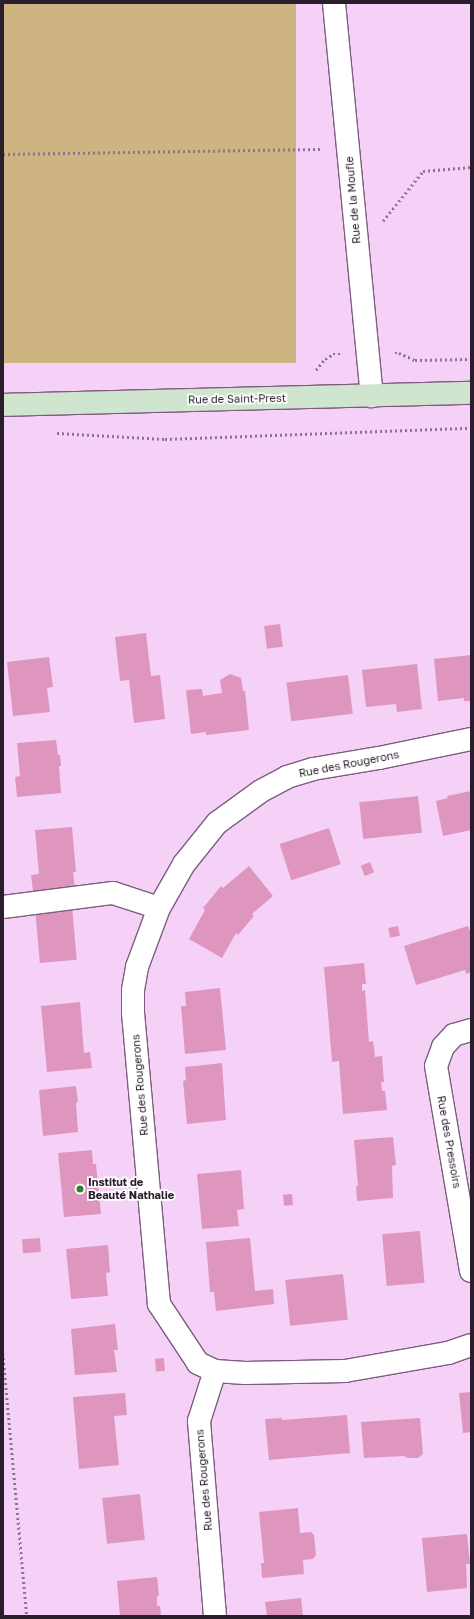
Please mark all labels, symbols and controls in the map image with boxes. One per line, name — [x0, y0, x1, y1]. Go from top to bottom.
street label: Rue de la Moufle — [343, 156, 363, 244]
street label: Rue de Saint-Prest — [188, 392, 286, 406]
street label: Rue des Rougerons — [298, 748, 400, 780]
street label: Rue des Rougerons — [129, 1034, 151, 1136]
street label: Rue des Pressoirs — [434, 1095, 464, 1189]
place label: Institut de Beauté Nathalie — [88, 1176, 174, 1202]
marker: Institut de Beauté Nathalie — [75, 1184, 85, 1194]
street label: Rue des Rougerons — [193, 1429, 215, 1531]

